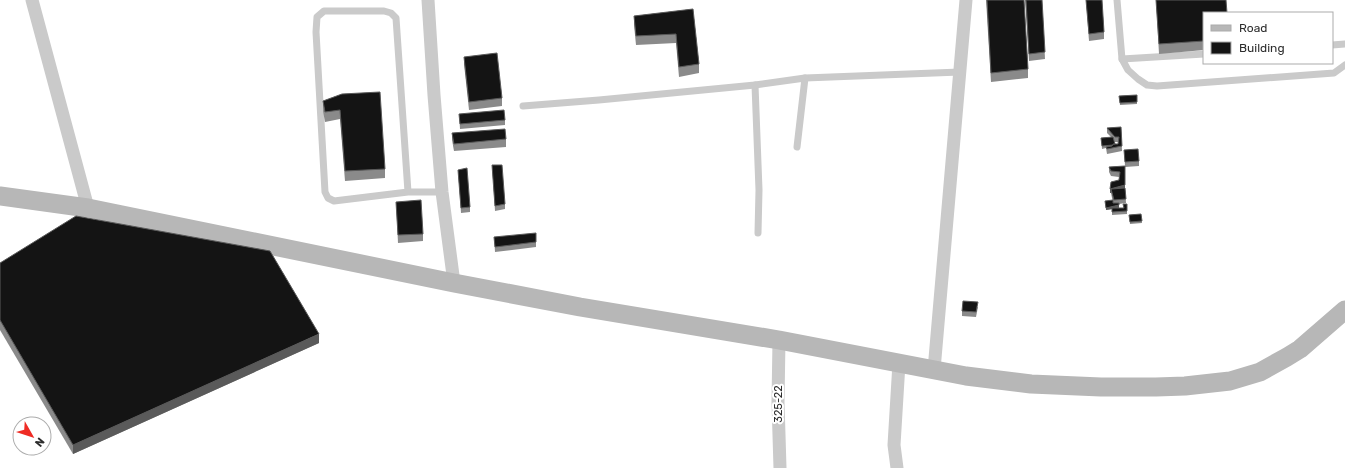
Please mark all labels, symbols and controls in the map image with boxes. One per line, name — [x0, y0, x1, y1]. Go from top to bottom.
legend — [1203, 12, 1333, 64]
text: Road — [1239, 21, 1267, 35]
text: Building — [1239, 41, 1285, 55]
street label: 325-22 — [772, 385, 785, 423]
north arrow — [12, 416, 52, 456]
text: N — [32, 435, 47, 449]

